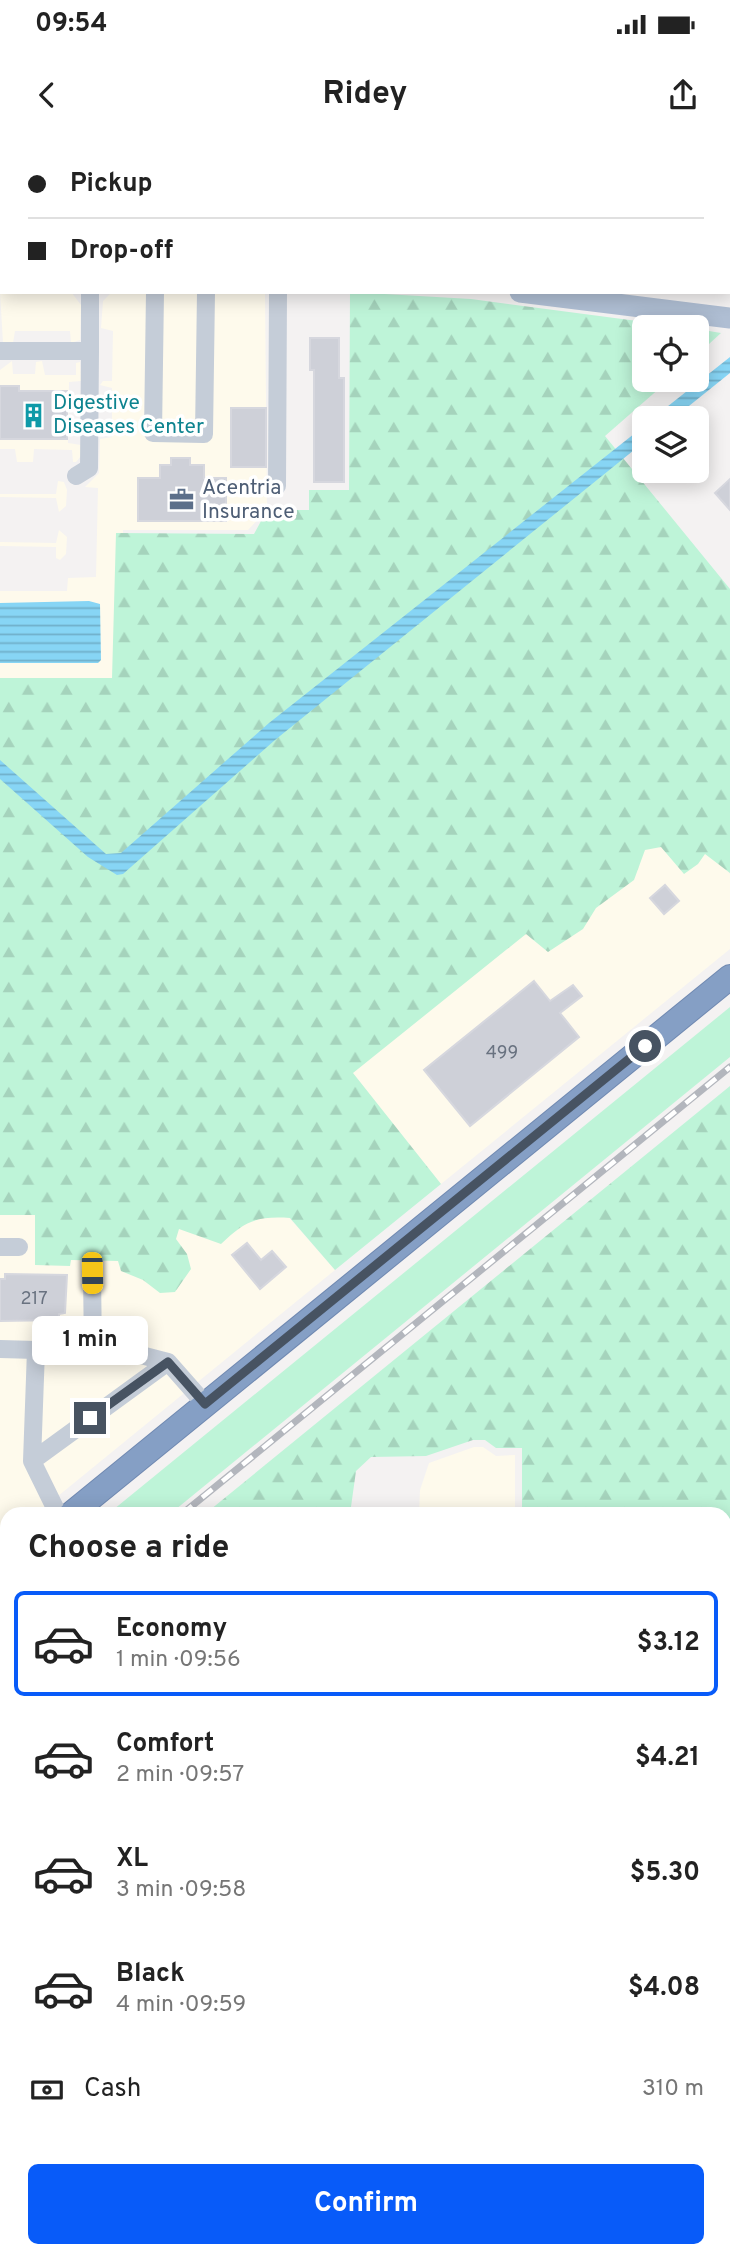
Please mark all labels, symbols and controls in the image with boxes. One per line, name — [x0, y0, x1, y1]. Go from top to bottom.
text: 09:54 — [35, 8, 108, 41]
text: Ridey — [323, 75, 407, 115]
icon: back — [28, 76, 66, 114]
icon: share — [664, 76, 702, 114]
text: Pickup — [70, 168, 153, 201]
text: Drop-off — [70, 235, 173, 268]
map controls — [632, 315, 709, 483]
button: locate — [632, 315, 709, 392]
place label: Digestive Diseases Center — [53, 390, 204, 441]
building icon: Digestive Diseases Center — [19, 401, 47, 429]
button: layers — [632, 406, 709, 483]
place label: Acentria Insurance — [202, 475, 295, 526]
office icon: Acentria Insurance — [168, 486, 196, 514]
route start — [629, 1030, 661, 1062]
house number: 499 — [486, 1042, 518, 1065]
car — [82, 1252, 103, 1294]
house number: 217 — [20, 1288, 48, 1311]
callout: 1 min — [32, 1316, 148, 1366]
text: 1 min — [62, 1326, 118, 1355]
route end — [74, 1402, 106, 1434]
text: Choose a ride — [28, 1529, 229, 1569]
icon: car — [32, 1612, 95, 1675]
text: Economy — [116, 1613, 227, 1646]
text: $3.12 — [637, 1627, 700, 1660]
text: 1 min · 09:56 — [116, 1646, 241, 1675]
icon: car — [32, 1727, 95, 1790]
text: Comfort — [116, 1728, 214, 1761]
text: $4.21 — [635, 1742, 700, 1775]
text: 2 min · 09:57 — [116, 1761, 244, 1790]
icon: car — [32, 1842, 95, 1905]
text: XL — [116, 1843, 148, 1876]
text: $5.30 — [630, 1857, 700, 1890]
text: 3 min · 09:58 — [116, 1876, 246, 1905]
icon: car — [32, 1957, 95, 2020]
text: Black — [116, 1958, 185, 1991]
text: $4.08 — [628, 1972, 700, 2005]
text: 4 min · 09:59 — [116, 1991, 246, 2020]
icon: cash — [28, 2071, 66, 2109]
text: Cash — [84, 2073, 141, 2106]
text: 310 m — [642, 2075, 704, 2104]
button: Confirm — [28, 2164, 704, 2244]

